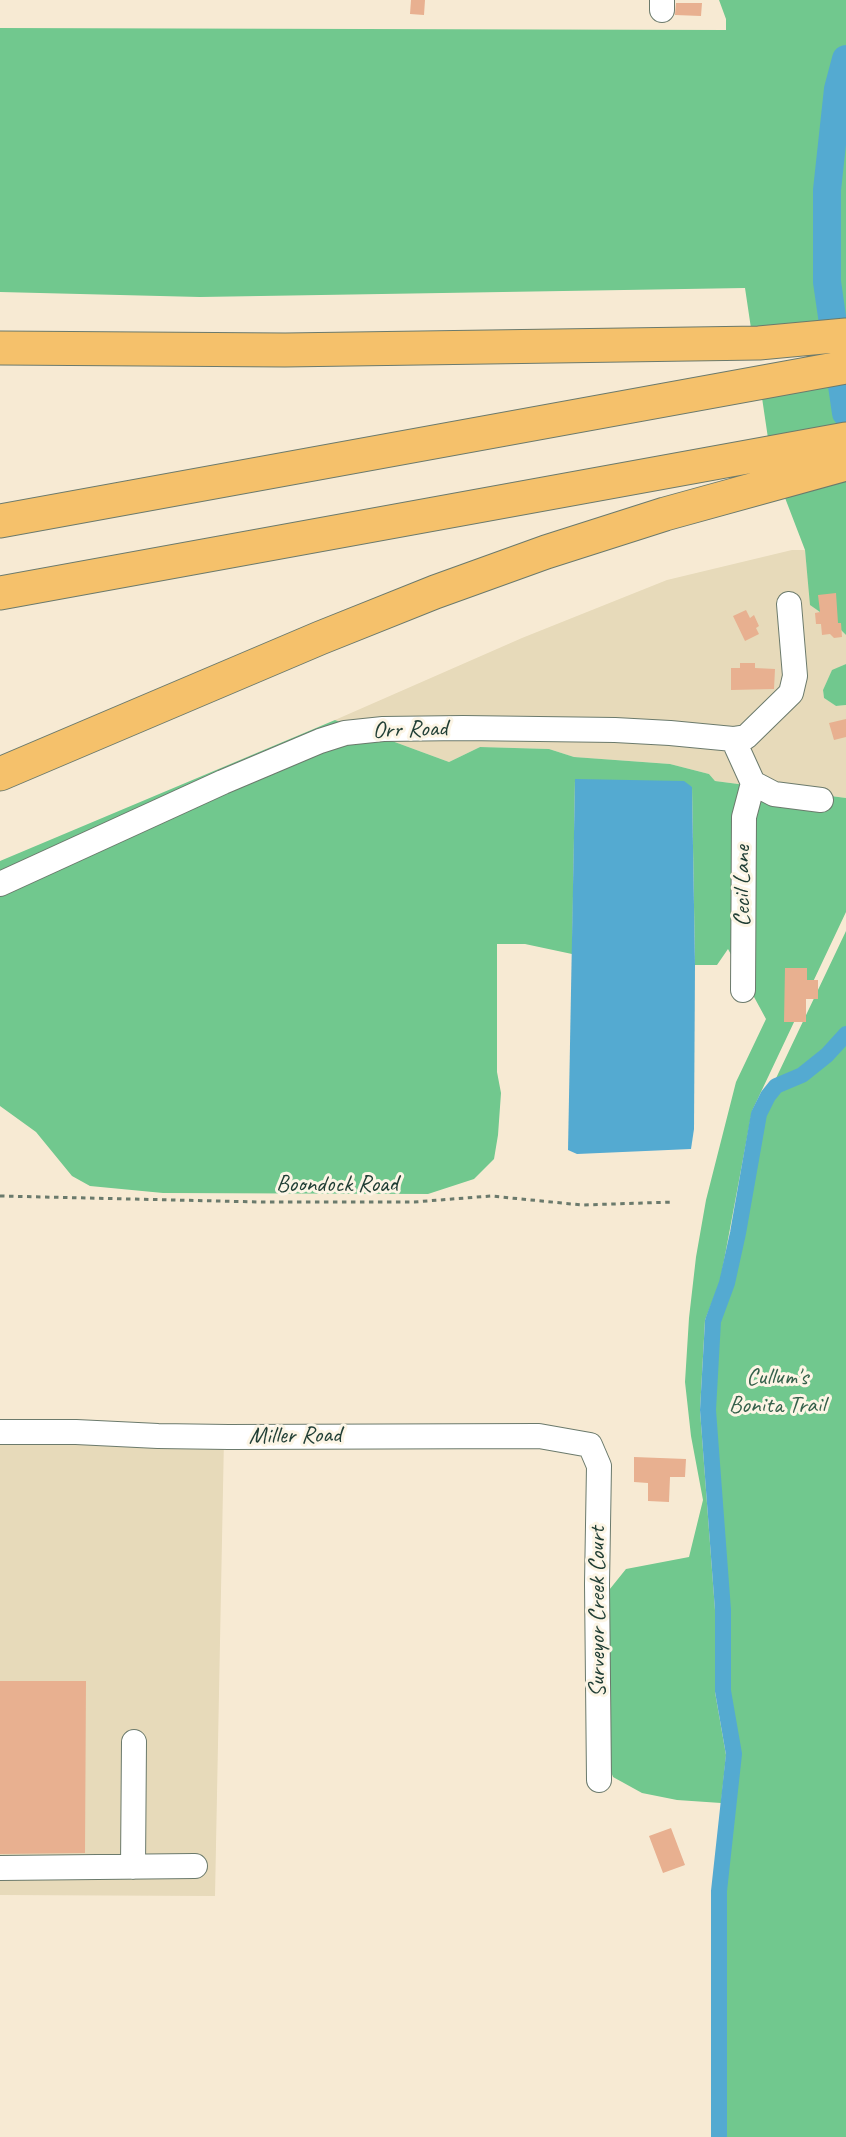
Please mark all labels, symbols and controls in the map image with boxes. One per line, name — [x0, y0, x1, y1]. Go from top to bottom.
street label: Orr Road — [372, 714, 448, 746]
street label: Cecil Lane — [729, 845, 757, 927]
street label: Boondock Road — [276, 1171, 398, 1199]
park label: Cullum's Bonita Trail — [729, 1364, 825, 1420]
street label: Miller Road — [248, 1421, 342, 1451]
street label: Surveyor Creek Court — [584, 1527, 612, 1697]

